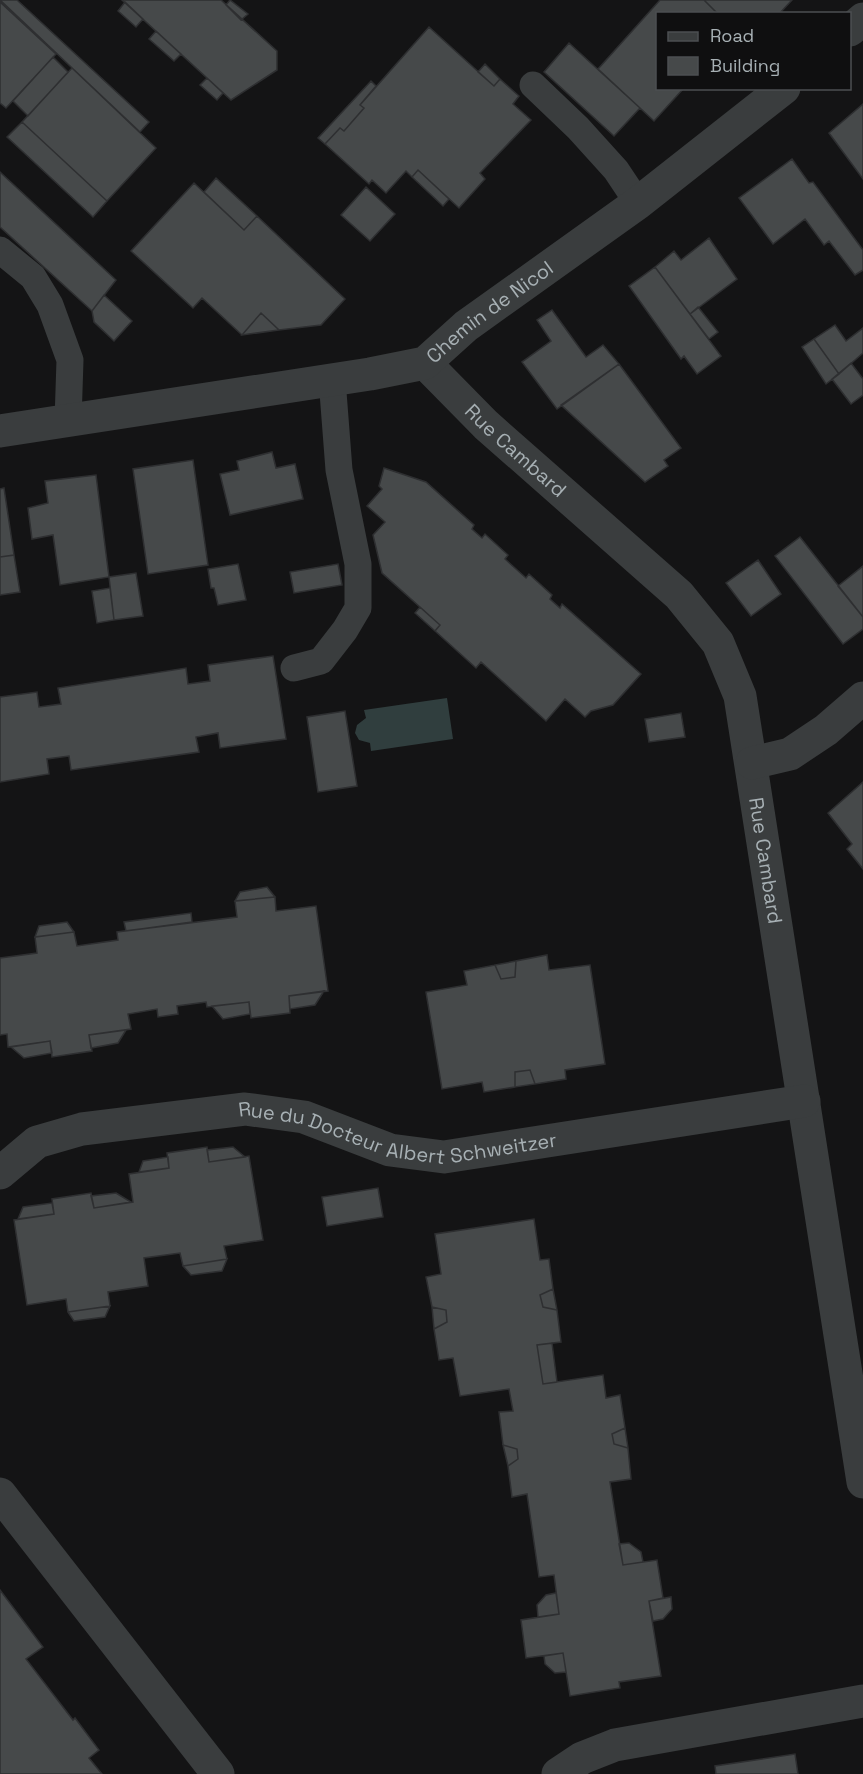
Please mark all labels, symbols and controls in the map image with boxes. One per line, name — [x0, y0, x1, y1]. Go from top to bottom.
legend — [656, 12, 851, 90]
text: Road — [710, 24, 754, 47]
text: Building — [710, 54, 780, 77]
street label: Chemin de Nicol — [420, 255, 558, 369]
street label: Rue Cambard — [459, 398, 572, 503]
street label: Rue Cambard — [743, 795, 788, 926]
street label: Rue du Docteur Albert Schweitzer — [237, 1095, 558, 1170]

